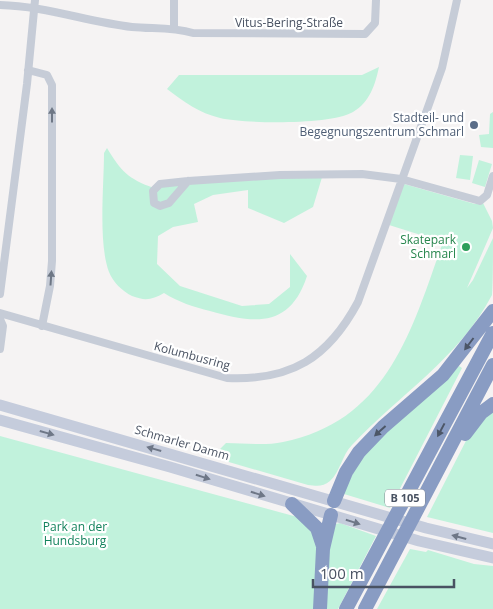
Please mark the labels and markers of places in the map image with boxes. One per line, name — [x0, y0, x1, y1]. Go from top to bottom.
place label: Stadteil- und Begegnungszentrum Schmarl — [300, 109, 464, 140]
marker: Stadteil- und Begegnungszentrum Schmarl — [468, 119, 480, 131]
place label: Skatepark Schmarl — [400, 231, 457, 262]
marker: Skatepark Schmarl — [460, 241, 472, 253]

